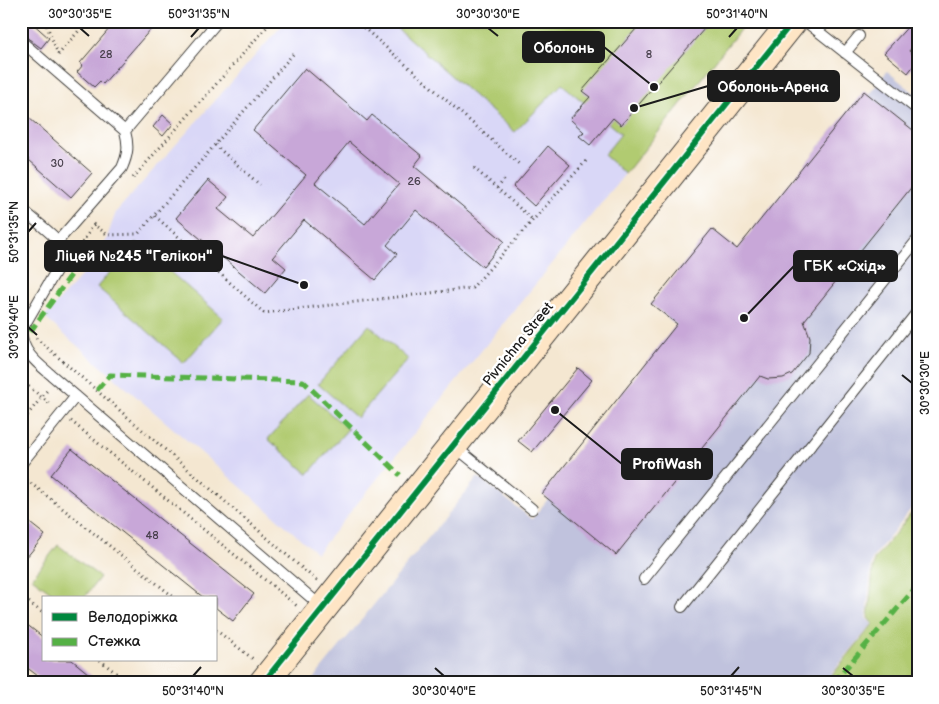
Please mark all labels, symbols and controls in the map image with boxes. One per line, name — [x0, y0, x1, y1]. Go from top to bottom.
text: 30°30'35"E — [48, 7, 112, 22]
text: 50°31'35"N — [168, 7, 230, 22]
text: 30°30'30"E — [456, 7, 520, 22]
text: 50°31'40"N — [706, 7, 768, 22]
callout: Оболонь — [523, 32, 604, 62]
text: Оболонь — [534, 39, 595, 58]
house number: 28 — [100, 48, 112, 61]
house number: 8 — [646, 48, 652, 61]
callout: Оболонь-Арена — [708, 71, 839, 101]
text: Оболонь-Арена — [718, 78, 829, 97]
house number: 30 — [50, 157, 64, 170]
house number: 26 — [407, 175, 421, 188]
text: 50°31'35"N — [7, 201, 22, 263]
callout: Ліцей №245 "Гелікон" — [45, 241, 222, 271]
text: Ліцей №245 "Гелікон" — [54, 247, 213, 266]
callout: ГБК «Схід» — [794, 251, 897, 281]
text: ГБК «Схід» — [804, 257, 887, 276]
text: 30°30'40"E — [7, 295, 22, 359]
street label: Pivnichna Street — [479, 298, 557, 389]
text: 30°30'30"E — [918, 351, 933, 415]
callout: ProfiWash — [622, 449, 712, 479]
text: ProfiWash — [632, 455, 702, 474]
house number: 48 — [145, 529, 159, 542]
legend — [42, 596, 218, 662]
text: Велодоріжка — [88, 608, 178, 627]
text: Стежка — [88, 632, 141, 651]
text: 50°31'40"N — [162, 684, 224, 699]
text: 30°30'40"E — [412, 684, 476, 699]
text: 50°31'45"N — [700, 684, 762, 699]
text: 30°30'35"E — [821, 684, 885, 699]

